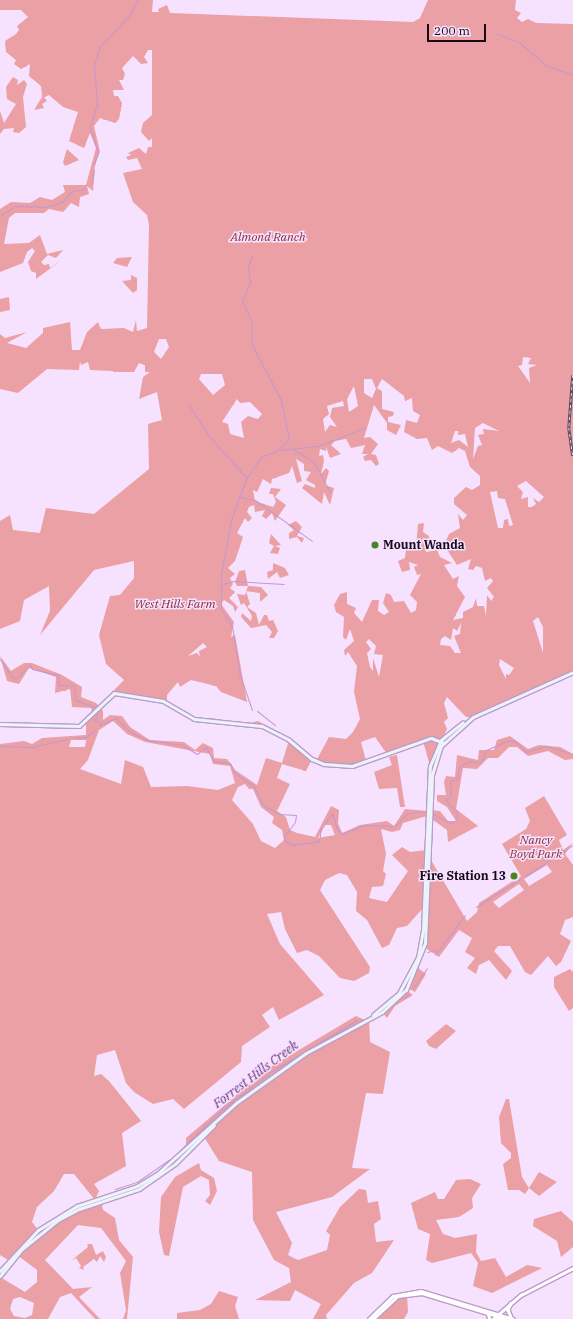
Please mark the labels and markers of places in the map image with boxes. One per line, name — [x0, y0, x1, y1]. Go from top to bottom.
place label: Mount Wanda — [383, 538, 465, 552]
marker: Mount Wanda — [370, 540, 380, 550]
place label: Fire Station 13 — [420, 869, 506, 883]
marker: Fire Station 13 — [509, 871, 519, 881]

